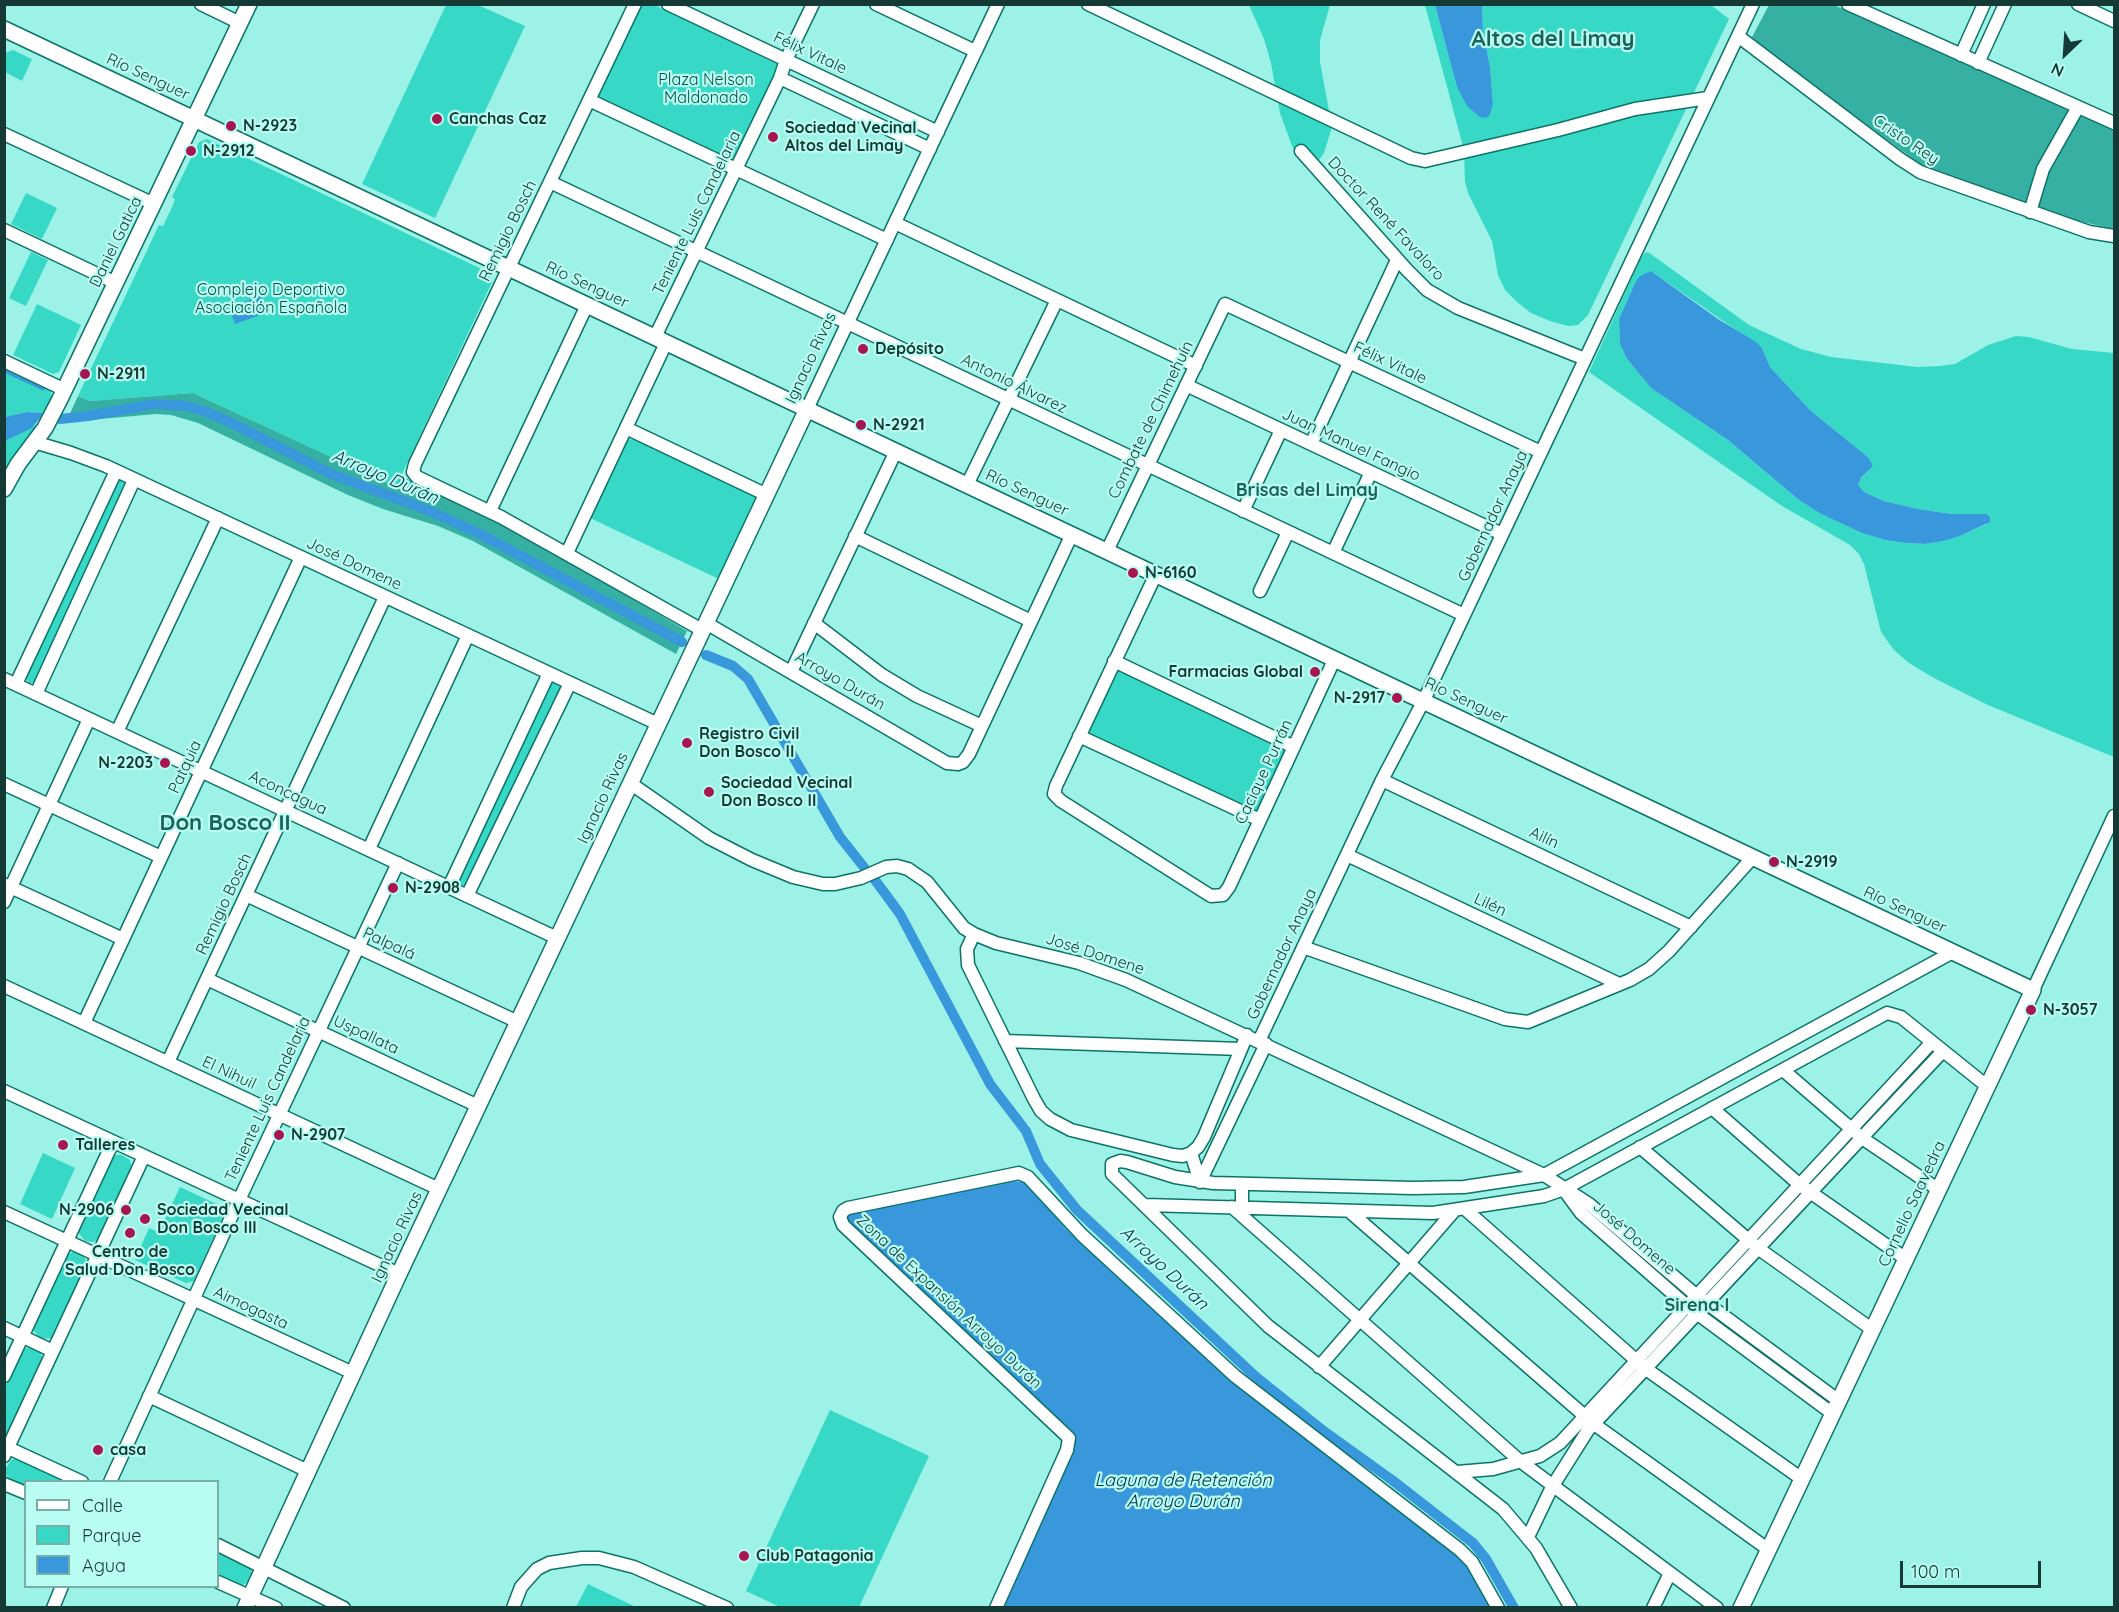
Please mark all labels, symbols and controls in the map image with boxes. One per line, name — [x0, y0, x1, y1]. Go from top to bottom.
north arrow — [2035, 24, 2095, 84]
district label: Altos del Limay — [1472, 26, 1634, 52]
street label: Félix Vitale — [770, 28, 850, 78]
street label: Río Senguer — [103, 49, 193, 105]
text: N — [2048, 59, 2067, 82]
park label: Plaza Nelson Maldonado — [658, 70, 754, 108]
place label: Canchas Caz — [449, 109, 546, 129]
street label: Cristo Rey — [1869, 111, 1943, 169]
marker: Canchas Caz — [430, 112, 444, 126]
place label: N-2923 — [243, 116, 297, 136]
place label: Sociedad Vecinal Altos del Limay — [785, 118, 917, 156]
marker: N-2923 — [224, 119, 238, 133]
street label: Teniente Luis Candelaria — [649, 128, 745, 298]
marker: Sociedad Vecinal Altos del Limay — [766, 130, 780, 144]
place label: N-2912 — [203, 141, 255, 161]
marker: N-2912 — [184, 144, 198, 158]
street label: Doctor René Favaloro — [1324, 153, 1448, 285]
street label: Remigio Bosch — [475, 177, 541, 285]
street label: Daniel Gatica — [86, 193, 146, 291]
street label: Río Senguer — [542, 257, 632, 313]
park label: Complejo Deportivo Asociación Española — [195, 280, 347, 318]
street label: Ignacio Rivas — [781, 309, 841, 407]
street label: Combate de Chimehuín — [1104, 338, 1198, 502]
street label: Félix Vitale — [1350, 338, 1430, 388]
place label: Depósito — [875, 339, 944, 359]
marker: Depósito — [856, 342, 870, 356]
street label: Antonio Álvarez — [958, 350, 1070, 418]
place label: N-2911 — [97, 364, 146, 384]
marker: N-2911 — [78, 367, 92, 381]
street label: Juan Manuel Fangio — [1279, 404, 1423, 486]
place label: N-2921 — [873, 415, 925, 435]
marker: N-2921 — [854, 418, 868, 432]
water label: Arroyo Durán — [329, 445, 441, 509]
street label: Gobernador Anaya — [1454, 447, 1532, 585]
street label: Río Senguer — [982, 465, 1072, 521]
district label: Brisas del Limay — [1236, 480, 1378, 502]
street label: José Domene — [303, 534, 405, 594]
place label: N-6160 — [1145, 563, 1197, 583]
marker: N-6160 — [1126, 566, 1140, 580]
street label: Arroyo Durán — [792, 648, 888, 714]
place label: Farmacias Global — [1169, 662, 1303, 682]
marker: Farmacias Global — [1308, 665, 1322, 679]
street label: Río Senguer — [1421, 673, 1511, 729]
place label: N-2917 — [1334, 688, 1385, 708]
marker: N-2917 — [1390, 691, 1404, 705]
street label: Cacique Purrán — [1231, 716, 1297, 828]
place label: Registro Civil Don Bosco II — [699, 724, 799, 762]
marker: Registro Civil Don Bosco II — [680, 736, 694, 750]
street label: Patquia — [164, 737, 206, 797]
street label: Ignacio Rivas — [573, 749, 633, 847]
place label: N-2203 — [98, 753, 153, 773]
marker: N-2203 — [158, 756, 172, 770]
street label: Aconcagua — [246, 767, 330, 819]
place label: Sociedad Vecinal Don Bosco II — [721, 773, 853, 811]
marker: Sociedad Vecinal Don Bosco II — [702, 785, 716, 799]
district label: Don Bosco II — [159, 810, 291, 836]
street label: Ailín — [1526, 823, 1562, 853]
street label: Remigio Bosch — [192, 850, 256, 958]
place label: N-2919 — [1786, 852, 1838, 872]
marker: N-2919 — [1767, 855, 1781, 869]
place label: N-2908 — [405, 878, 460, 898]
marker: N-2908 — [386, 881, 400, 895]
street label: Río Senguer — [1860, 882, 1950, 938]
street label: Gobernador Anaya — [1243, 885, 1321, 1023]
street label: Lilén — [1471, 889, 1509, 921]
street label: Palpalá — [360, 924, 418, 964]
street label: José Domene — [1043, 929, 1147, 979]
place label: N-3057 — [2043, 1000, 2098, 1020]
marker: N-3057 — [2024, 1003, 2038, 1017]
street label: Uspallata — [330, 1011, 402, 1059]
street label: Teniente Luis Candelaria — [221, 1013, 315, 1185]
street label: El Nihuil — [199, 1052, 259, 1094]
place label: N-2907 — [291, 1125, 345, 1145]
marker: N-2907 — [272, 1128, 286, 1142]
place label: Talleres — [75, 1135, 135, 1155]
marker: Talleres — [56, 1138, 70, 1152]
street label: Cornelio Saavedra — [1874, 1138, 1950, 1270]
street label: Ignacio Rivas — [367, 1188, 427, 1286]
street label: José Domene — [1589, 1197, 1679, 1279]
place label: N-2906 — [59, 1200, 114, 1220]
place label: Sociedad Vecinal Don Bosco III — [157, 1200, 289, 1238]
marker: N-2906 — [119, 1203, 133, 1217]
street label: Zona de Expansión Arroyo Durán — [852, 1211, 1046, 1393]
marker: Sociedad Vecinal Don Bosco III — [138, 1212, 152, 1226]
water label: Arroyo Durán — [1115, 1222, 1213, 1314]
marker: Centro de Salud Don Bosco — [123, 1226, 137, 1240]
place label: Centro de Salud Don Bosco — [65, 1242, 195, 1280]
street label: Aimogasta — [211, 1282, 291, 1334]
district label: Sirena I — [1664, 1295, 1730, 1317]
place label: casa — [110, 1440, 146, 1460]
marker: casa — [91, 1443, 105, 1457]
water label: Laguna de Retención Arroyo Durán — [1094, 1470, 1272, 1512]
legend — [24, 1480, 219, 1588]
text: Calle — [82, 1494, 123, 1517]
text: Parque — [82, 1524, 141, 1547]
place label: Club Patagonia — [756, 1546, 874, 1566]
marker: Club Patagonia — [737, 1549, 751, 1563]
scale bar — [1903, 1549, 2044, 1587]
text: Agua — [82, 1554, 126, 1577]
text: 100 m — [1911, 1560, 1960, 1583]

